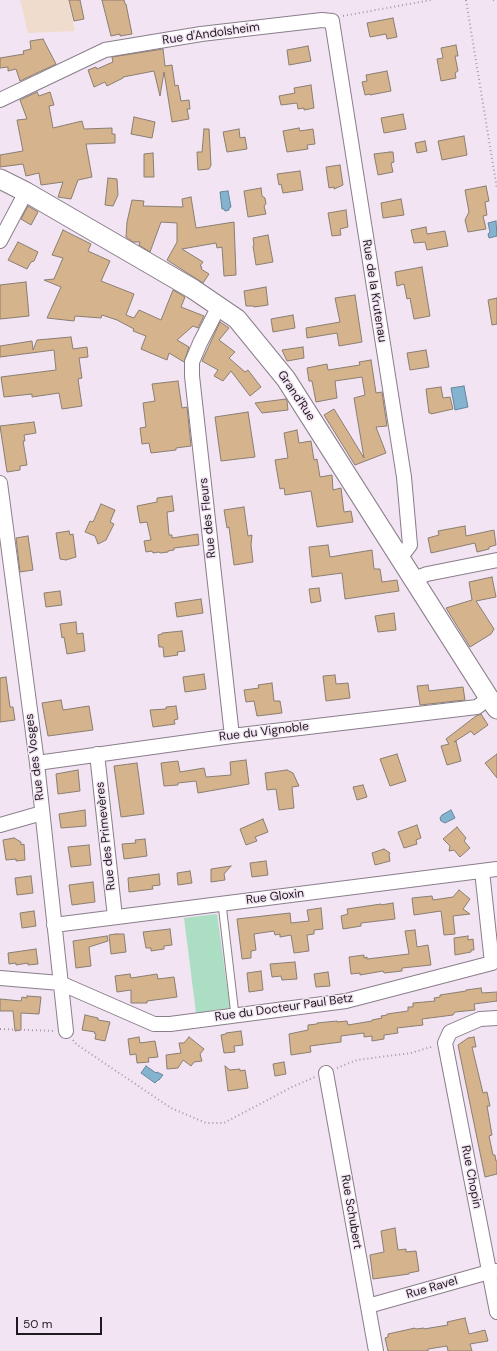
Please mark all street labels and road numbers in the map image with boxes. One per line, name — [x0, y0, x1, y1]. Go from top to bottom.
street label: Rue d'Andolsheim — [161, 20, 261, 48]
street label: Rue de la Krutenau — [359, 239, 389, 343]
street label: Grand'Rue — [274, 368, 318, 424]
street label: Rue des Fleurs — [197, 477, 219, 559]
street label: Rue des Vosges — [23, 713, 47, 801]
street label: Rue du Vignoble — [218, 719, 310, 745]
street label: Rue des Primevères — [93, 781, 119, 891]
street label: Rue Gloxin — [245, 886, 305, 908]
street label: Rue du Docteur Paul Betz — [214, 991, 354, 1025]
street label: Rue Chopin — [458, 1144, 484, 1210]
street label: Rue Schubert — [337, 1174, 365, 1250]
street label: Rue Ravel — [405, 1274, 459, 1302]

